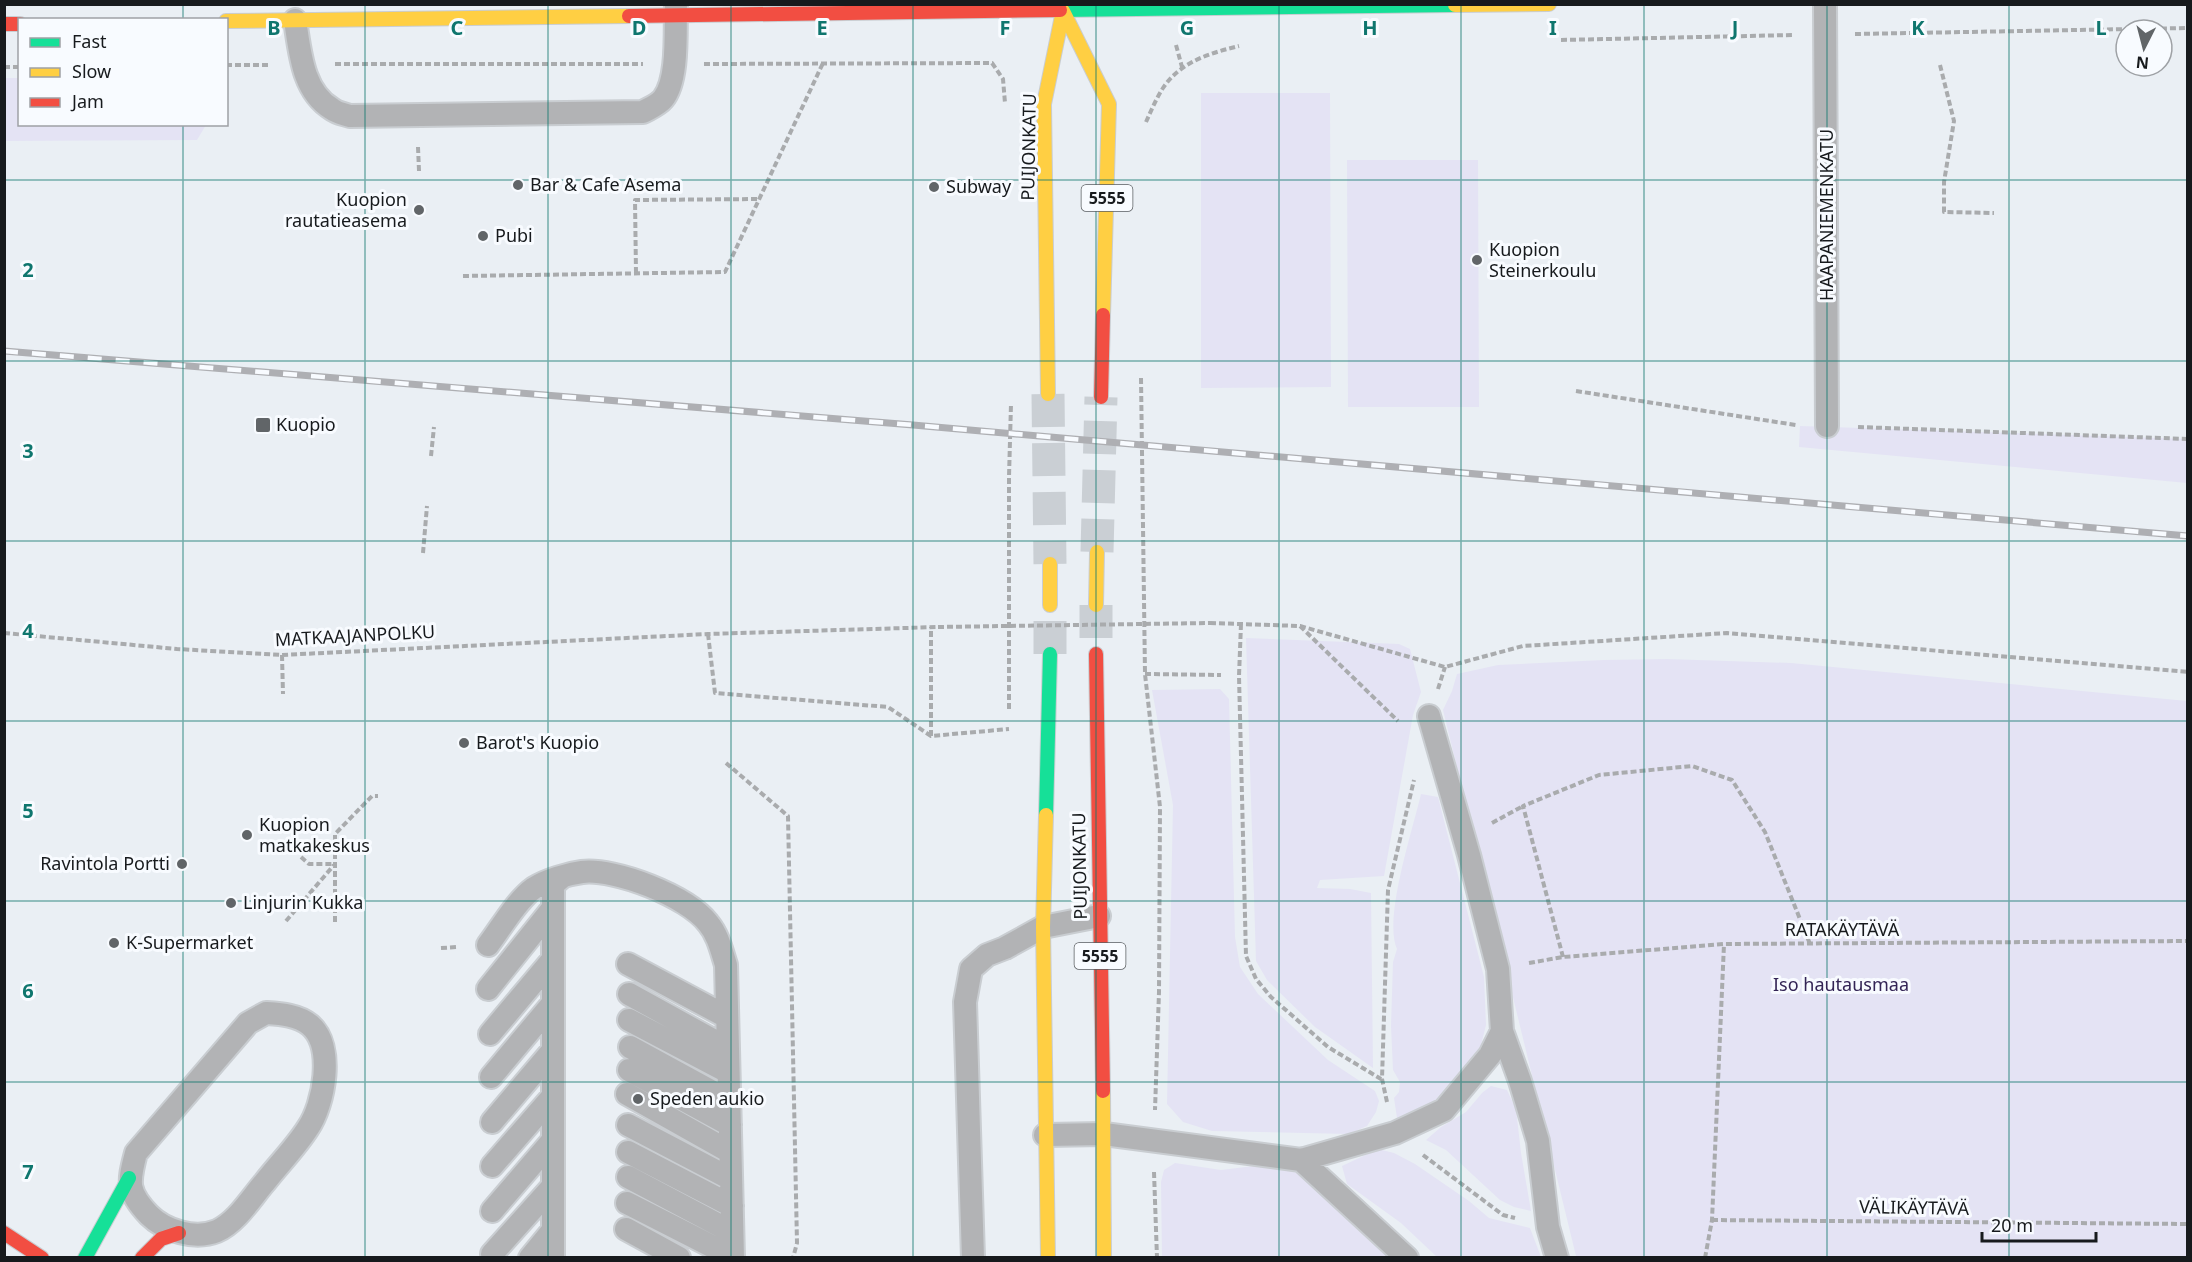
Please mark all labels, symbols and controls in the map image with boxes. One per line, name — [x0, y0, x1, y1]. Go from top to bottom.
text: B — [267, 14, 281, 41]
text: C — [451, 14, 464, 41]
text: D — [632, 14, 646, 41]
text: E — [816, 14, 828, 41]
text: F — [1000, 14, 1010, 41]
text: G — [1180, 14, 1194, 41]
text: H — [1362, 14, 1378, 41]
text: I — [1549, 14, 1557, 41]
text: J — [1730, 14, 1738, 41]
text: K — [1911, 14, 1925, 41]
text: L — [2095, 14, 2107, 41]
legend — [18, 18, 228, 126]
north arrow — [2114, 18, 2174, 78]
text: Fast — [72, 29, 107, 53]
text: N — [2135, 51, 2150, 75]
text: Slow — [72, 59, 111, 83]
text: Jam — [70, 89, 104, 113]
street label: PUIJONKATU — [1015, 93, 1041, 201]
street label: HAAPANIEMENKATU — [1814, 129, 1838, 301]
place label: Bar & Cafe Asema — [530, 172, 681, 196]
place label: Subway — [946, 174, 1012, 198]
marker: Bar & Cafe Asema — [511, 178, 525, 192]
marker: Subway — [927, 180, 941, 194]
road number: 5555 — [1082, 185, 1132, 211]
place label: Kuopion rautatieasema — [285, 187, 407, 232]
marker: Kuopion rautatieasema — [412, 203, 426, 217]
place label: Pubi — [495, 223, 533, 247]
marker: Pubi — [476, 229, 490, 243]
place label: Kuopion Steinerkoulu — [1489, 237, 1596, 282]
marker: Kuopion Steinerkoulu — [1470, 253, 1484, 267]
text: 2 — [22, 256, 34, 283]
place label: Kuopio — [276, 412, 336, 436]
marker: Kuopio — [254, 416, 272, 434]
text: 3 — [22, 437, 34, 464]
text: 4 — [22, 617, 34, 644]
street label: MATKAAJANPOLKU — [274, 619, 436, 651]
place label: Barot's Kuopio — [476, 730, 599, 754]
marker: Barot's Kuopio — [457, 736, 471, 750]
text: 5 — [22, 797, 34, 824]
place label: Kuopion matkakeskus — [259, 812, 370, 857]
street label: PUIJONKATU — [1066, 812, 1092, 920]
marker: Kuopion matkakeskus — [240, 828, 254, 842]
place label: Ravintola Portti — [40, 851, 170, 875]
marker: Ravintola Portti — [175, 857, 189, 871]
place label: Linjurin Kukka — [243, 890, 363, 914]
marker: Linjurin Kukka — [224, 896, 238, 910]
street label: RATAKÄYTÄVÄ — [1785, 917, 1900, 941]
place label: K-Supermarket — [126, 930, 254, 954]
marker: K-Supermarket — [107, 936, 121, 950]
road number: 5555 — [1074, 943, 1126, 969]
park label: Iso hautausmaa — [1773, 972, 1909, 996]
text: 6 — [22, 977, 34, 1004]
place label: Speden aukio — [650, 1086, 765, 1110]
marker: Speden aukio — [631, 1092, 645, 1106]
text: 7 — [22, 1158, 34, 1185]
street label: VÄLIKÄYTÄVÄ — [1859, 1194, 1970, 1220]
scale bar — [1982, 1205, 2096, 1243]
text: 20 m — [1991, 1213, 2033, 1237]

